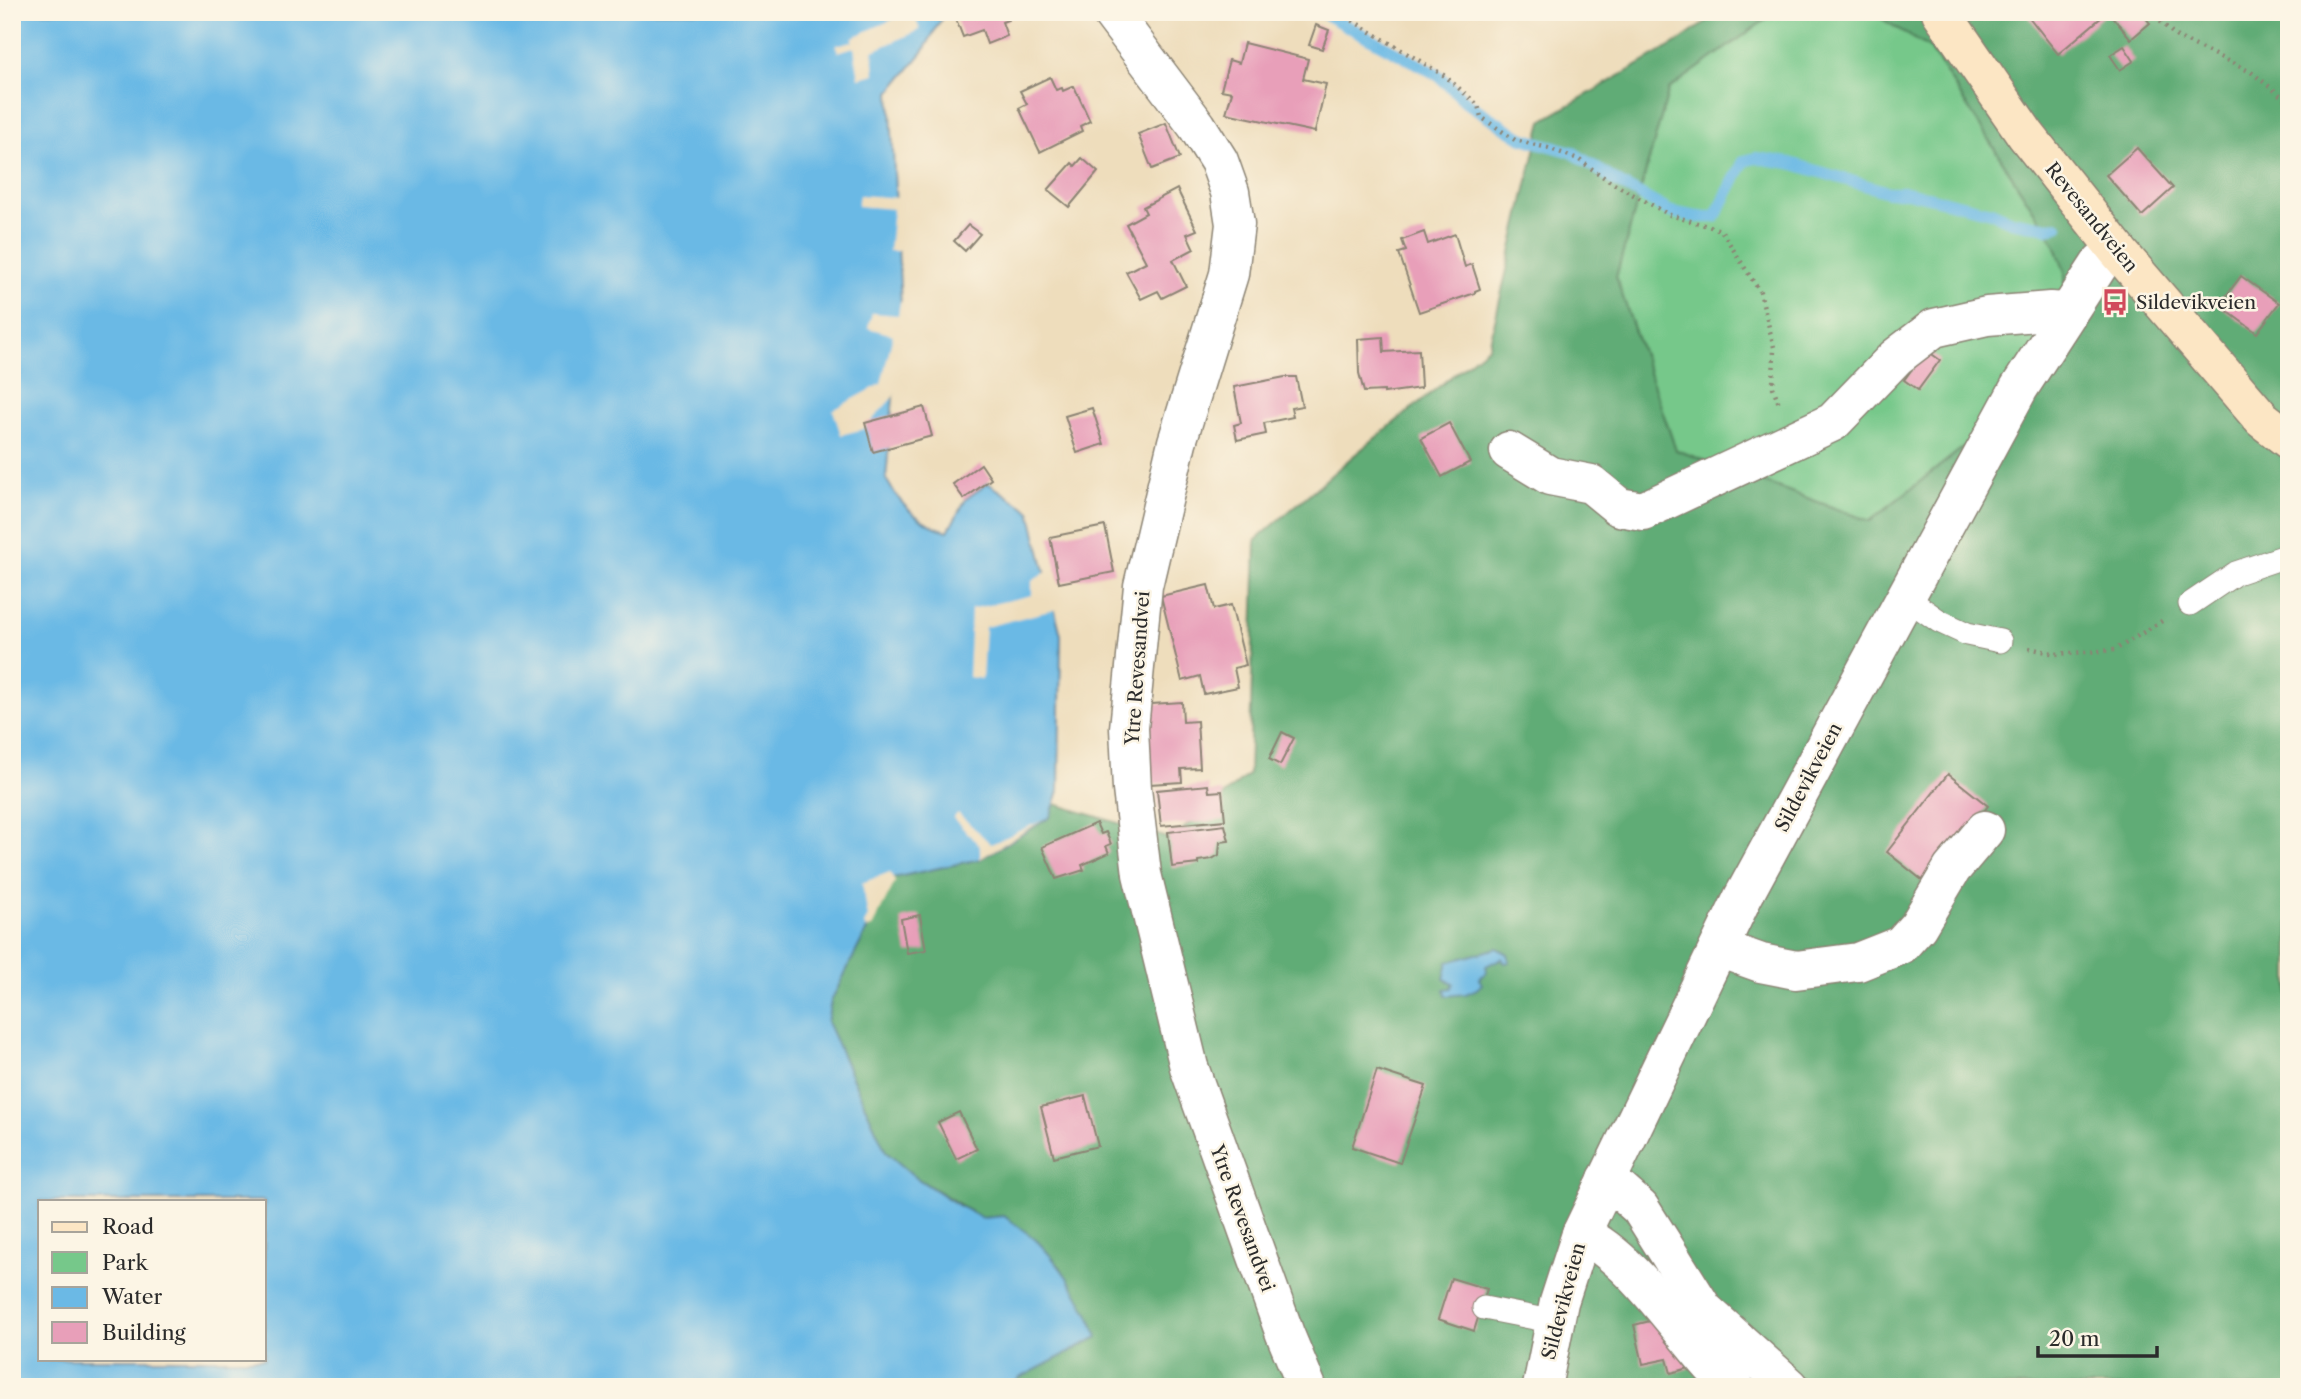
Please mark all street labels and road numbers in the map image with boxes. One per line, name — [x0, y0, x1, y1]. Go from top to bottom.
street label: Revesandveien — [2040, 158, 2143, 277]
street label: Ytre Revesandvei — [1121, 590, 1154, 747]
street label: Sildevikveien — [1770, 719, 1847, 836]
street label: Ytre Revesandvei — [1205, 1141, 1280, 1295]
street label: Sildevikveien — [1537, 1240, 1590, 1362]

